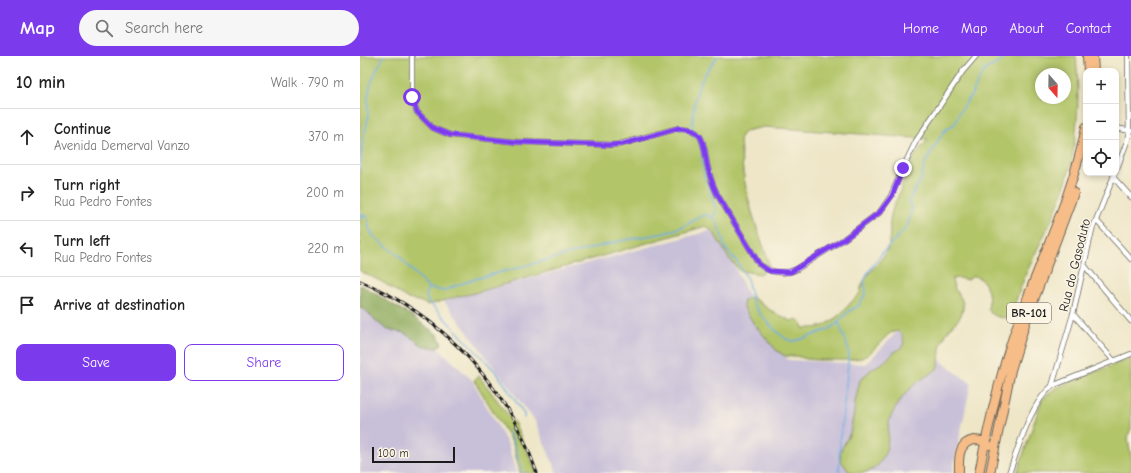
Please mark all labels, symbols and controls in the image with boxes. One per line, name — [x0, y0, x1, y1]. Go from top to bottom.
search box — [79, 10, 359, 46]
text: Map — [20, 17, 55, 39]
icon: search — [93, 17, 115, 39]
text: Search here — [125, 19, 203, 37]
text: Home — [903, 20, 939, 37]
text: Map — [961, 20, 987, 37]
text: About — [1009, 20, 1044, 37]
text: Contact — [1066, 20, 1111, 37]
north arrow — [1035, 68, 1071, 104]
map controls — [1083, 68, 1119, 176]
button: + — [1083, 68, 1119, 104]
text: 10 min — [16, 73, 65, 92]
text: Walk · 790 m — [271, 75, 344, 90]
route start — [403, 88, 421, 106]
button: − — [1083, 104, 1119, 140]
text: Continue — [54, 120, 111, 138]
icon: ahead — [16, 126, 38, 148]
text: 370 m — [308, 129, 344, 144]
text: Avenida Demerval Vanzo — [54, 138, 190, 153]
button: locate — [1083, 140, 1119, 176]
route end — [894, 159, 912, 177]
text: Turn right — [54, 176, 120, 194]
icon: right — [16, 182, 38, 204]
text: 200 m — [306, 185, 344, 200]
text: Rua Pedro Fontes — [54, 194, 152, 209]
street label: Rua do Gasoduto — [1056, 217, 1093, 313]
text: Turn left — [54, 232, 110, 250]
icon: left — [16, 238, 38, 260]
text: 220 m — [307, 241, 344, 256]
text: Rua Pedro Fontes — [54, 250, 152, 265]
icon: arrive — [16, 294, 38, 316]
text: Arrive at destination — [54, 296, 185, 314]
road number: BR-101 — [1007, 303, 1051, 323]
button: Save — [16, 344, 176, 381]
button: Share — [184, 344, 344, 381]
scale bar — [372, 445, 455, 464]
text: 100 m — [378, 447, 409, 460]

